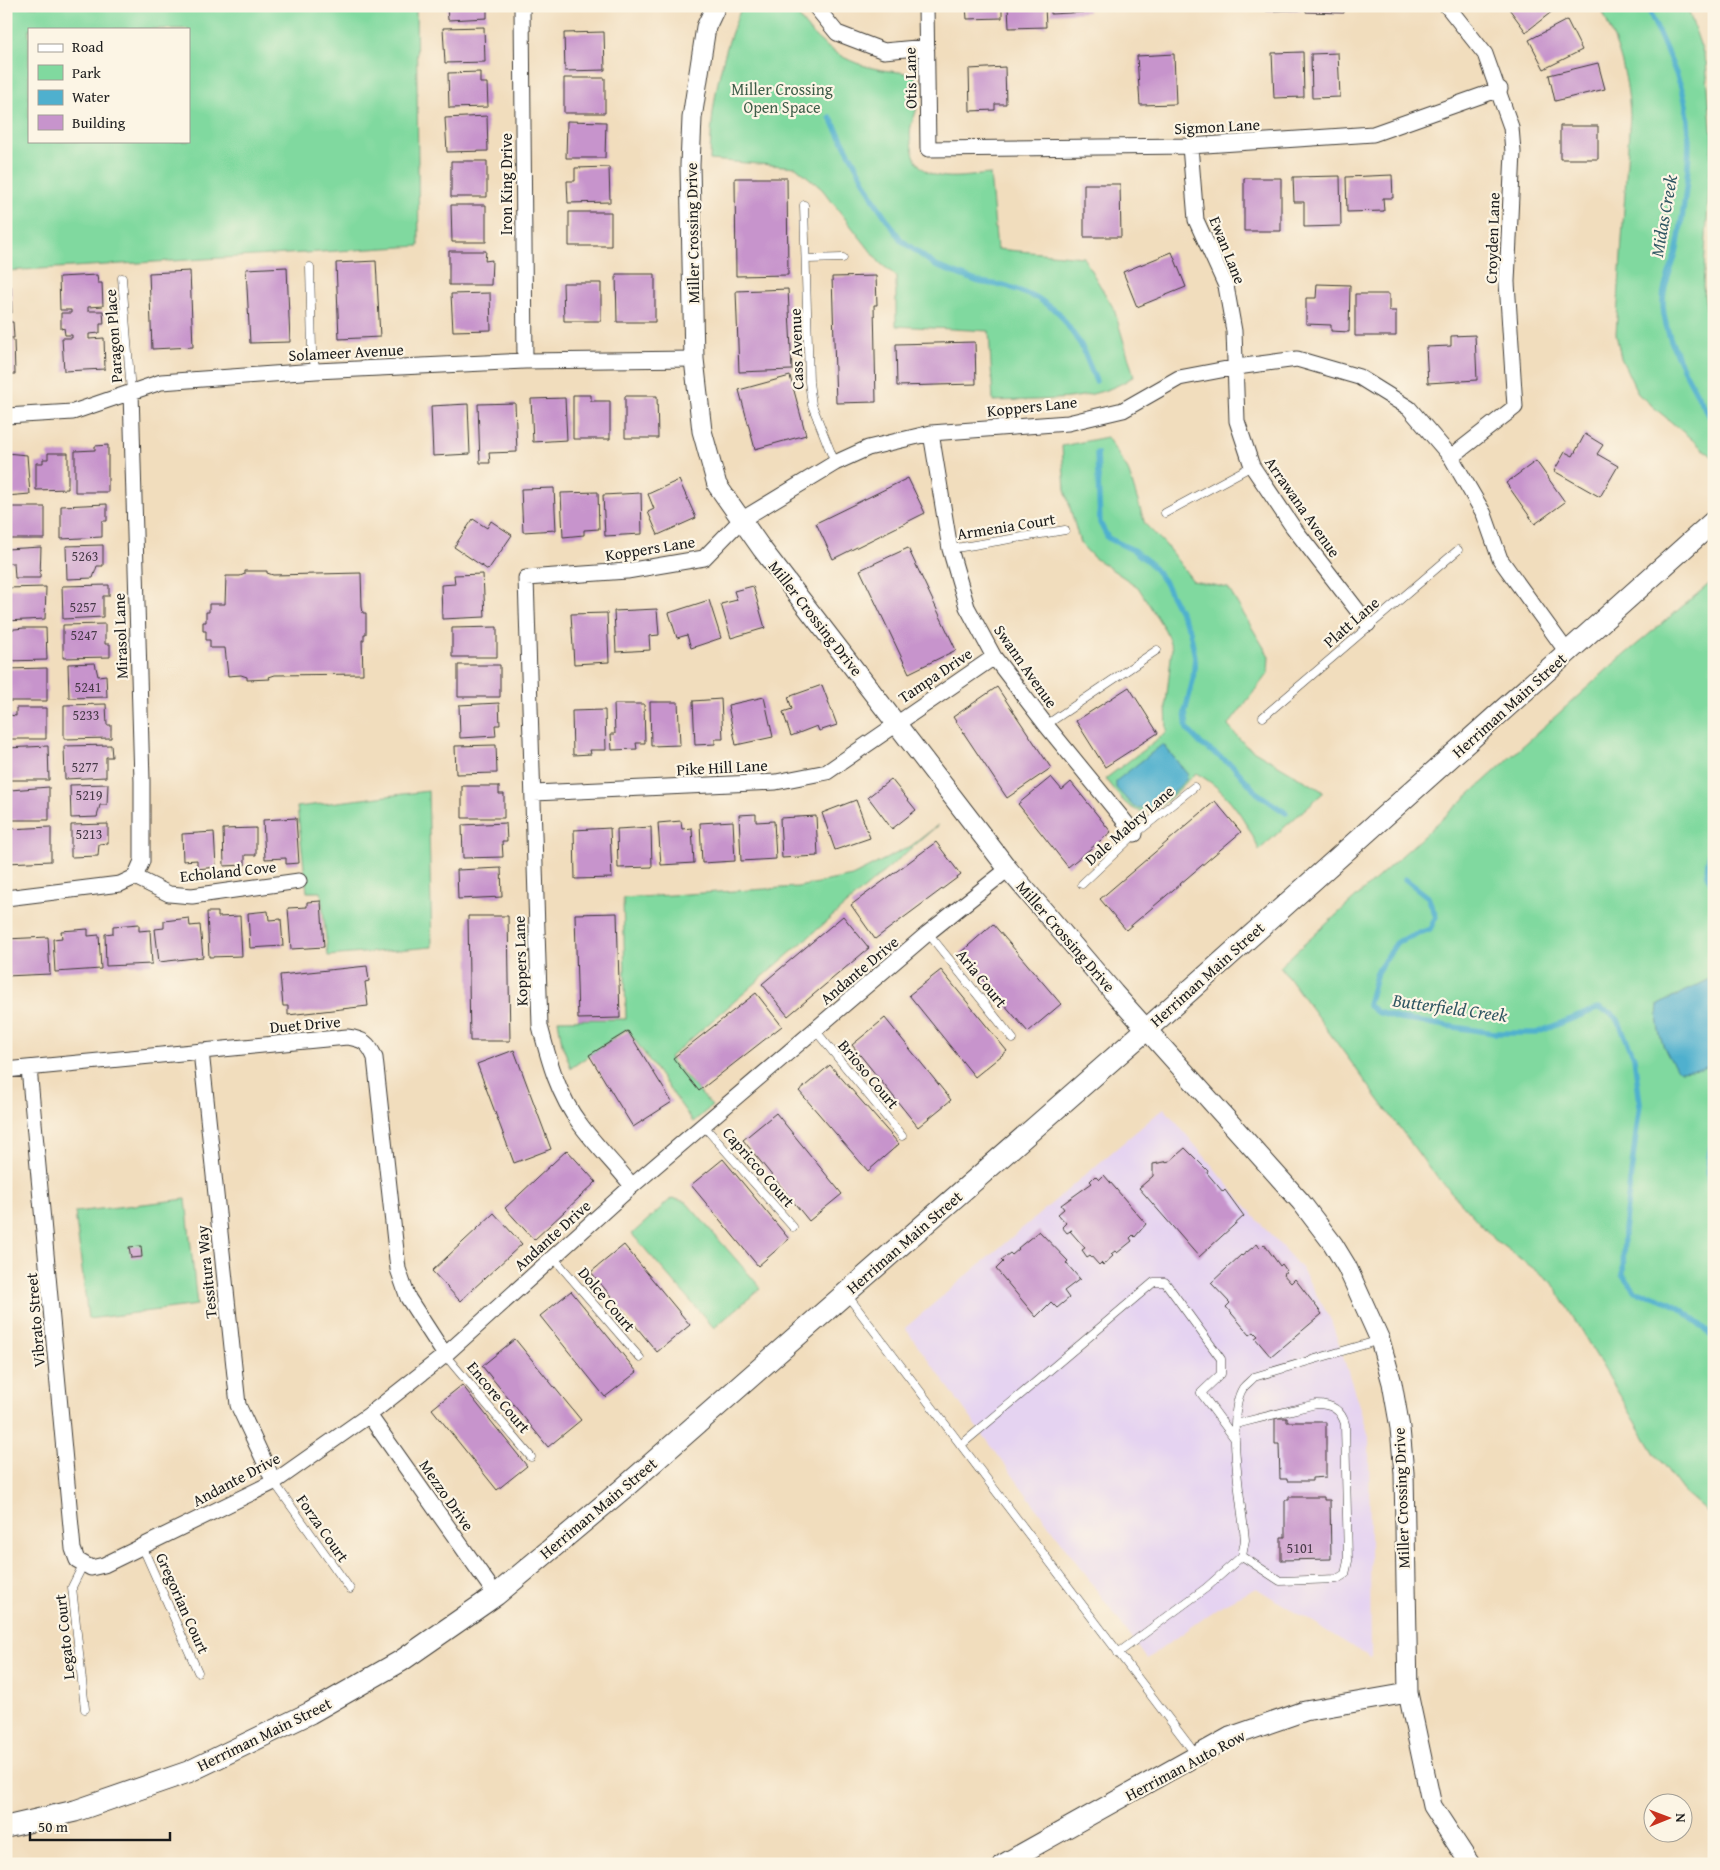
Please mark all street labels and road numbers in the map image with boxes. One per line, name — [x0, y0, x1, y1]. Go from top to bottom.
street label: Otis Lane — [897, 47, 923, 109]
street label: Sigmon Lane — [1174, 112, 1260, 140]
street label: Iron King Drive — [494, 133, 518, 235]
street label: Miller Crossing Drive — [679, 162, 705, 304]
street label: Croyden Lane — [1478, 192, 1506, 284]
street label: Ewan Lane — [1204, 213, 1252, 287]
street label: Paragon Place — [98, 288, 128, 384]
street label: Cass Avenue — [783, 308, 809, 390]
street label: Solameer Avenue — [288, 337, 404, 367]
street label: Koppers Lane — [986, 389, 1078, 423]
street label: Arrawana Avenue — [1259, 452, 1347, 562]
street label: Armenia Court — [955, 506, 1057, 546]
street label: Koppers Lane — [603, 529, 697, 567]
street label: Miller Crossing Drive — [763, 555, 869, 681]
street label: Platt Lane — [1318, 591, 1384, 653]
street label: Mirasol Lane — [107, 593, 133, 679]
street label: Swann Avenue — [988, 619, 1064, 713]
street label: Tampa Drive — [893, 641, 977, 709]
street label: Herriman Main Street — [1446, 647, 1572, 763]
street label: Pike Hill Lane — [676, 753, 768, 781]
street label: Dale Mabry Lane — [1079, 779, 1179, 871]
street label: Echoland Cove — [179, 854, 277, 888]
street label: Miller Crossing Drive — [1011, 875, 1121, 997]
street label: Koppers Lane — [506, 915, 534, 1007]
street label: Herriman Main Street — [1144, 916, 1270, 1032]
street label: Andante Drive — [814, 930, 904, 1010]
street label: Aria Court — [951, 943, 1013, 1013]
street label: Duet Drive — [269, 1009, 341, 1039]
street label: Brioso Court — [833, 1034, 905, 1114]
street label: Capricco Court — [717, 1122, 801, 1213]
street label: Herriman Main Street — [841, 1184, 968, 1299]
street label: Andante Drive — [508, 1194, 596, 1276]
street label: Tessitura Way — [189, 1224, 223, 1320]
street label: Dolce Court — [573, 1261, 642, 1337]
street label: Vibrato Street — [19, 1271, 51, 1368]
street label: Encore Court — [462, 1356, 537, 1438]
street label: Miller Crossing Drive — [1387, 1427, 1415, 1569]
street label: Andante Drive — [188, 1446, 284, 1512]
street label: Herriman Main Street — [534, 1451, 662, 1564]
street label: Mezzo Drive — [414, 1454, 480, 1536]
street label: Forza Court — [291, 1489, 355, 1567]
street label: Gregorian Court — [150, 1549, 216, 1658]
street label: Legato Court — [48, 1593, 80, 1681]
street label: Herriman Main Street — [193, 1691, 336, 1777]
street label: Herriman Auto Row — [1121, 1723, 1250, 1807]

